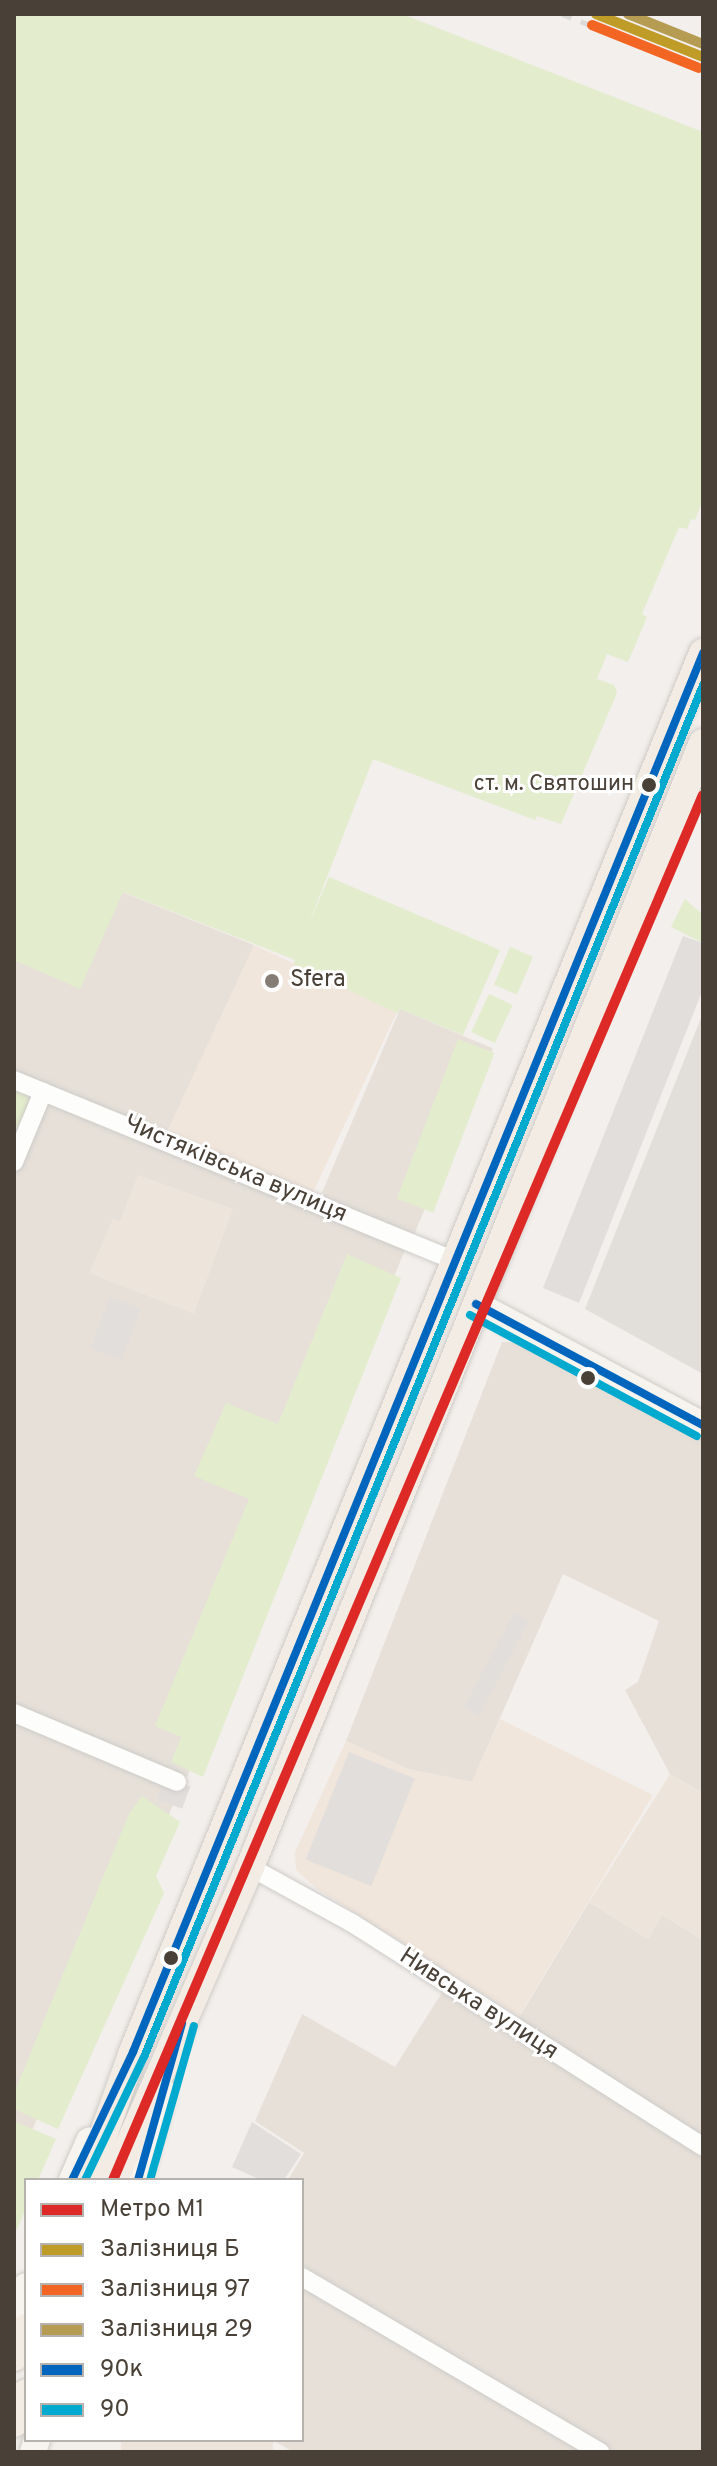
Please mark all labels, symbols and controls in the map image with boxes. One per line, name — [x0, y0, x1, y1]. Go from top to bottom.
place label: ст. м. Святошин — [474, 772, 634, 798]
marker: ст. м. Святошин — [641, 777, 657, 793]
place label: Sfera — [290, 967, 346, 995]
marker: Sfera — [261, 970, 283, 992]
street label: Чистяківська вулиця — [119, 1110, 351, 1230]
unlabelled marker — [580, 1370, 596, 1386]
street label: Нивська вулиця — [393, 1943, 563, 2067]
unlabelled marker — [163, 1950, 179, 1966]
legend — [24, 2178, 304, 2442]
text: Метро M1 — [100, 2195, 204, 2225]
text: Залізниця Б — [100, 2235, 240, 2265]
text: Залізниця 97 — [100, 2275, 250, 2305]
text: Залізниця 29 — [100, 2315, 253, 2345]
text: 90к — [100, 2355, 143, 2385]
text: 90 — [100, 2395, 130, 2425]

